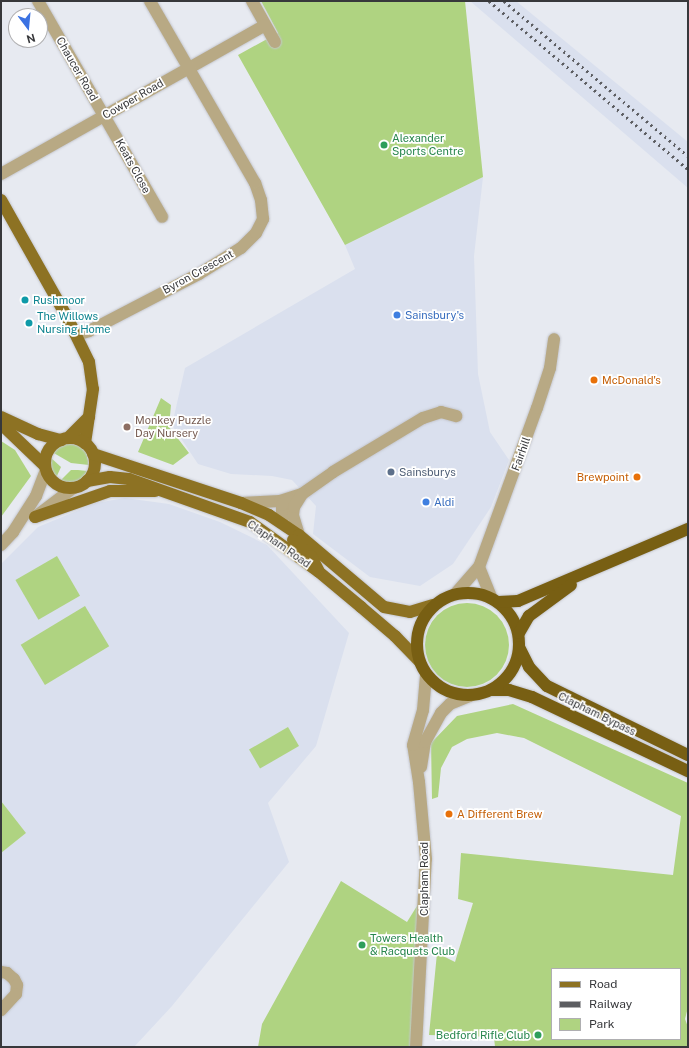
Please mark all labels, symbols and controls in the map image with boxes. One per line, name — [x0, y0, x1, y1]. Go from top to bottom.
north arrow — [8, 8, 48, 48]
text: N — [25, 32, 37, 46]
street label: Chaucer Road — [53, 35, 101, 103]
street label: Cowper Road — [100, 76, 166, 122]
place label: Alexander Sports Centre — [392, 132, 463, 158]
street label: Keats Close — [113, 136, 153, 196]
marker: Alexander Sports Centre — [379, 140, 389, 150]
street label: Byron Crescent — [160, 247, 236, 297]
place label: Rushmoor — [33, 293, 85, 307]
marker: Rushmoor — [20, 295, 30, 305]
place label: Sainsbury's — [405, 308, 464, 322]
place label: The Willows Nursing Home — [37, 310, 111, 336]
marker: Sainsbury's — [392, 310, 402, 320]
marker: The Willows Nursing Home — [24, 318, 34, 328]
place label: McDonald's — [602, 373, 661, 387]
marker: McDonald's — [589, 375, 599, 385]
place label: Monkey Puzzle Day Nursery — [135, 414, 211, 440]
marker: Monkey Puzzle Day Nursery — [122, 422, 132, 432]
street label: Fairhill — [509, 435, 533, 473]
place label: Sainsburys — [399, 465, 456, 479]
marker: Sainsburys — [386, 467, 396, 477]
place label: Brewpoint — [577, 470, 629, 484]
marker: Brewpoint — [632, 472, 642, 482]
place label: Aldi — [434, 495, 454, 509]
marker: Aldi — [421, 497, 431, 507]
street label: Clapham Road — [245, 517, 313, 571]
street label: Clapham Bypass — [556, 689, 638, 739]
place label: A Different Brew — [457, 807, 542, 821]
marker: A Different Brew — [444, 809, 454, 819]
street label: Clapham Road — [417, 842, 431, 916]
place label: Towers Health & Racquets Club — [370, 932, 455, 958]
marker: Towers Health & Racquets Club — [357, 940, 367, 950]
legend — [551, 968, 681, 1040]
text: Road — [589, 977, 617, 991]
text: Railway — [589, 997, 632, 1011]
text: Park — [589, 1017, 615, 1031]
place label: Bedford Rifle Club — [436, 1028, 530, 1042]
marker: Bedford Rifle Club — [533, 1030, 543, 1040]

